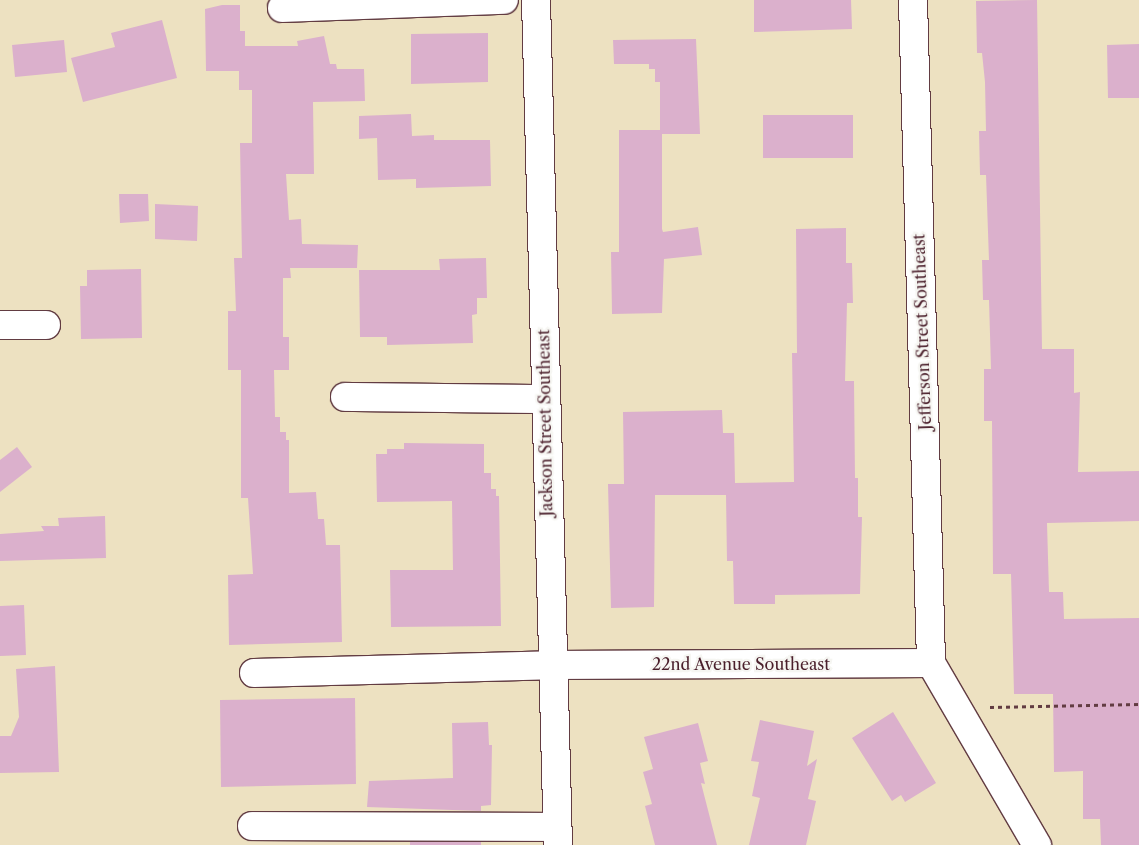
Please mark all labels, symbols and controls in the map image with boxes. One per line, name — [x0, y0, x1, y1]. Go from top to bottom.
street label: Jefferson Street Southeast — [909, 234, 935, 430]
street label: Jackson Street Southeast — [534, 329, 556, 517]
street label: 22nd Avenue Southeast — [652, 654, 830, 674]

